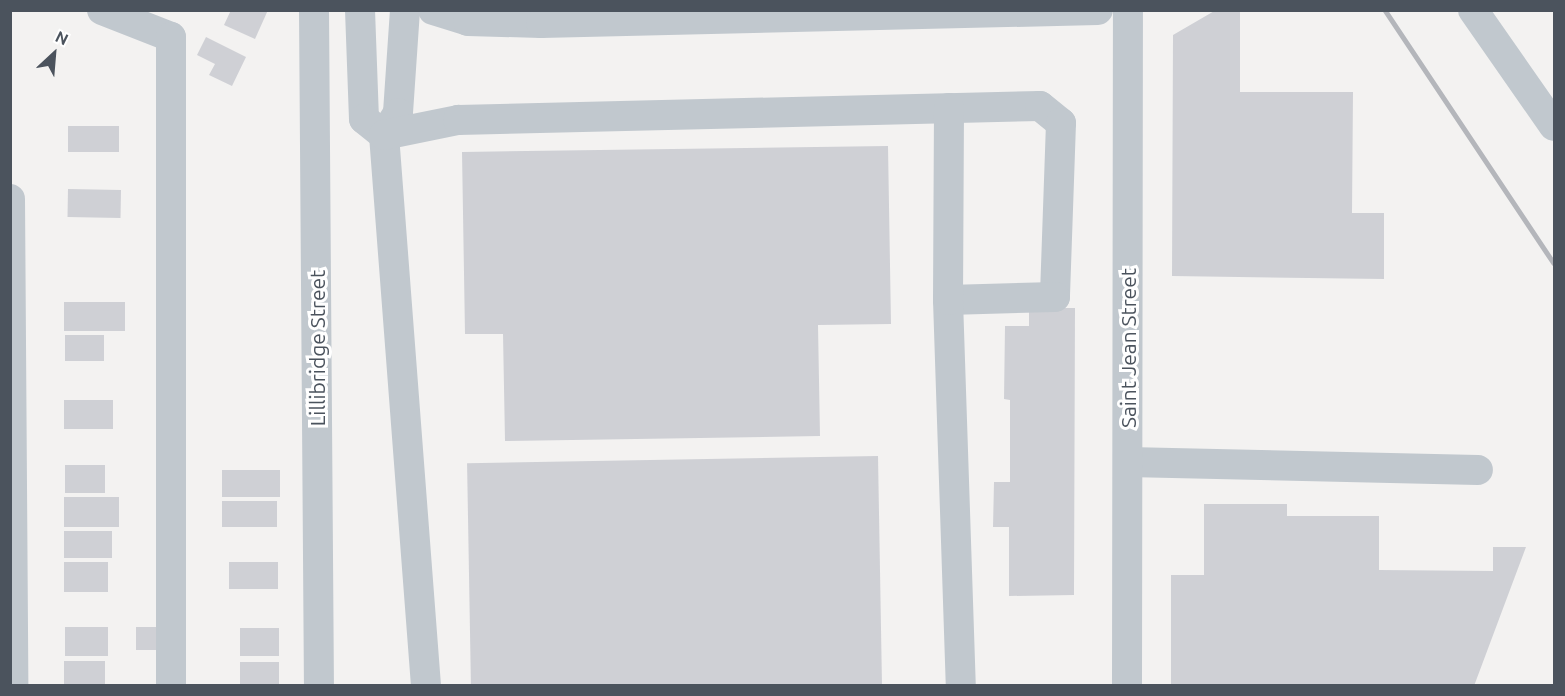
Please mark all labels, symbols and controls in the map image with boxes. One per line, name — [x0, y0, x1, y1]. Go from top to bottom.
north arrow — [24, 24, 84, 84]
text: N — [53, 27, 71, 49]
street label: Saint Jean Street — [1115, 268, 1141, 428]
street label: Lillibridge Street — [304, 270, 330, 426]

